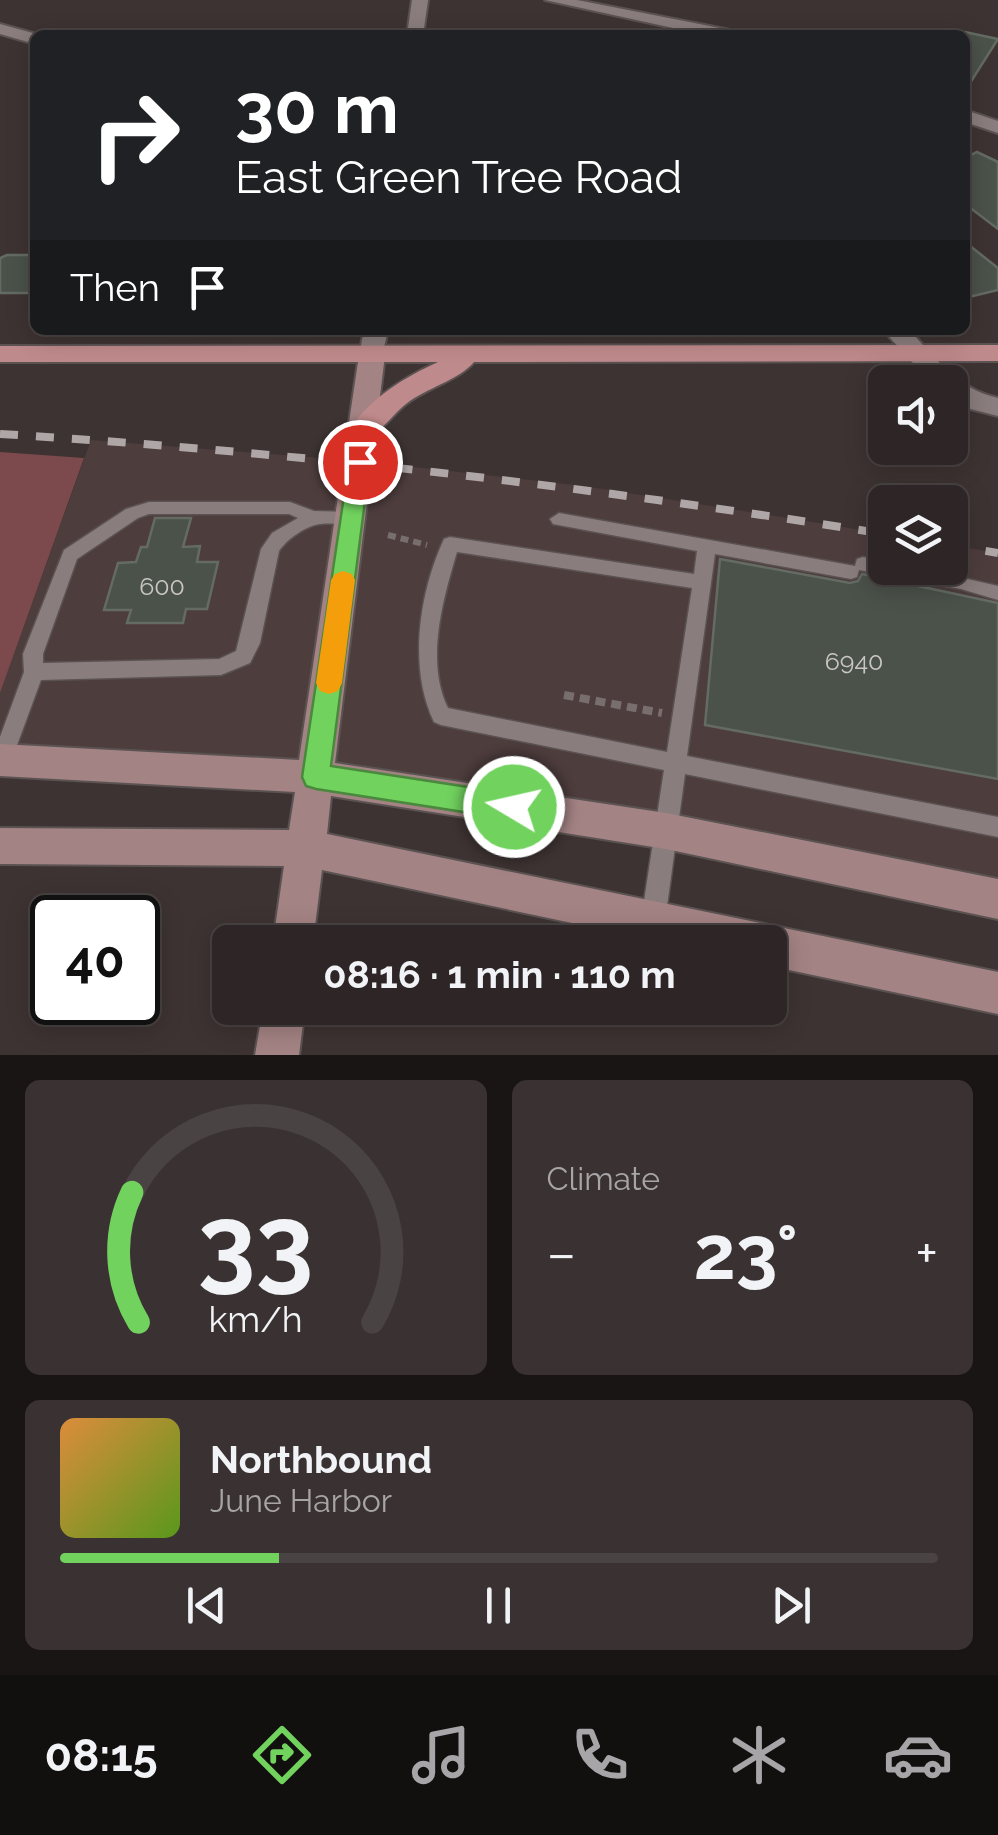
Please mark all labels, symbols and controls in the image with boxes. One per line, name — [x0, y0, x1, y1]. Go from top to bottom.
text: 30 m — [235, 67, 399, 149]
icon: right — [70, 70, 200, 200]
text: East Green Tree Road — [235, 151, 682, 204]
icon: arrive — [180, 260, 235, 315]
text: Then — [70, 265, 160, 310]
map controls — [868, 365, 968, 585]
button: sound — [868, 365, 968, 465]
pin — [318, 420, 403, 505]
icon: arrive — [333, 435, 388, 490]
button: layers — [868, 485, 968, 585]
house number: 600 — [139, 571, 185, 601]
house number: 6940 — [825, 646, 883, 676]
position arrow — [462, 755, 566, 859]
speed limit sign: 40 — [30, 895, 160, 1025]
text: 08:16 · 1 min · 110 m — [323, 952, 676, 997]
text: Climate — [547, 1160, 660, 1197]
text: 33 — [198, 1182, 314, 1304]
text: 23° — [694, 1208, 798, 1297]
text: − — [547, 1221, 576, 1286]
text: + — [915, 1221, 938, 1286]
text: km/h — [209, 1298, 303, 1340]
text: Northbound — [210, 1437, 432, 1482]
text: June Harbor — [210, 1482, 392, 1519]
icon: previous — [179, 1578, 234, 1633]
icon: pause — [471, 1578, 526, 1633]
icon: next — [764, 1578, 819, 1633]
icon: directions — [247, 1720, 317, 1790]
icon: music — [406, 1720, 476, 1790]
icon: phone — [565, 1720, 635, 1790]
icon: climate — [724, 1720, 794, 1790]
icon: car — [883, 1720, 953, 1790]
text: 08:15 — [45, 1729, 158, 1782]

